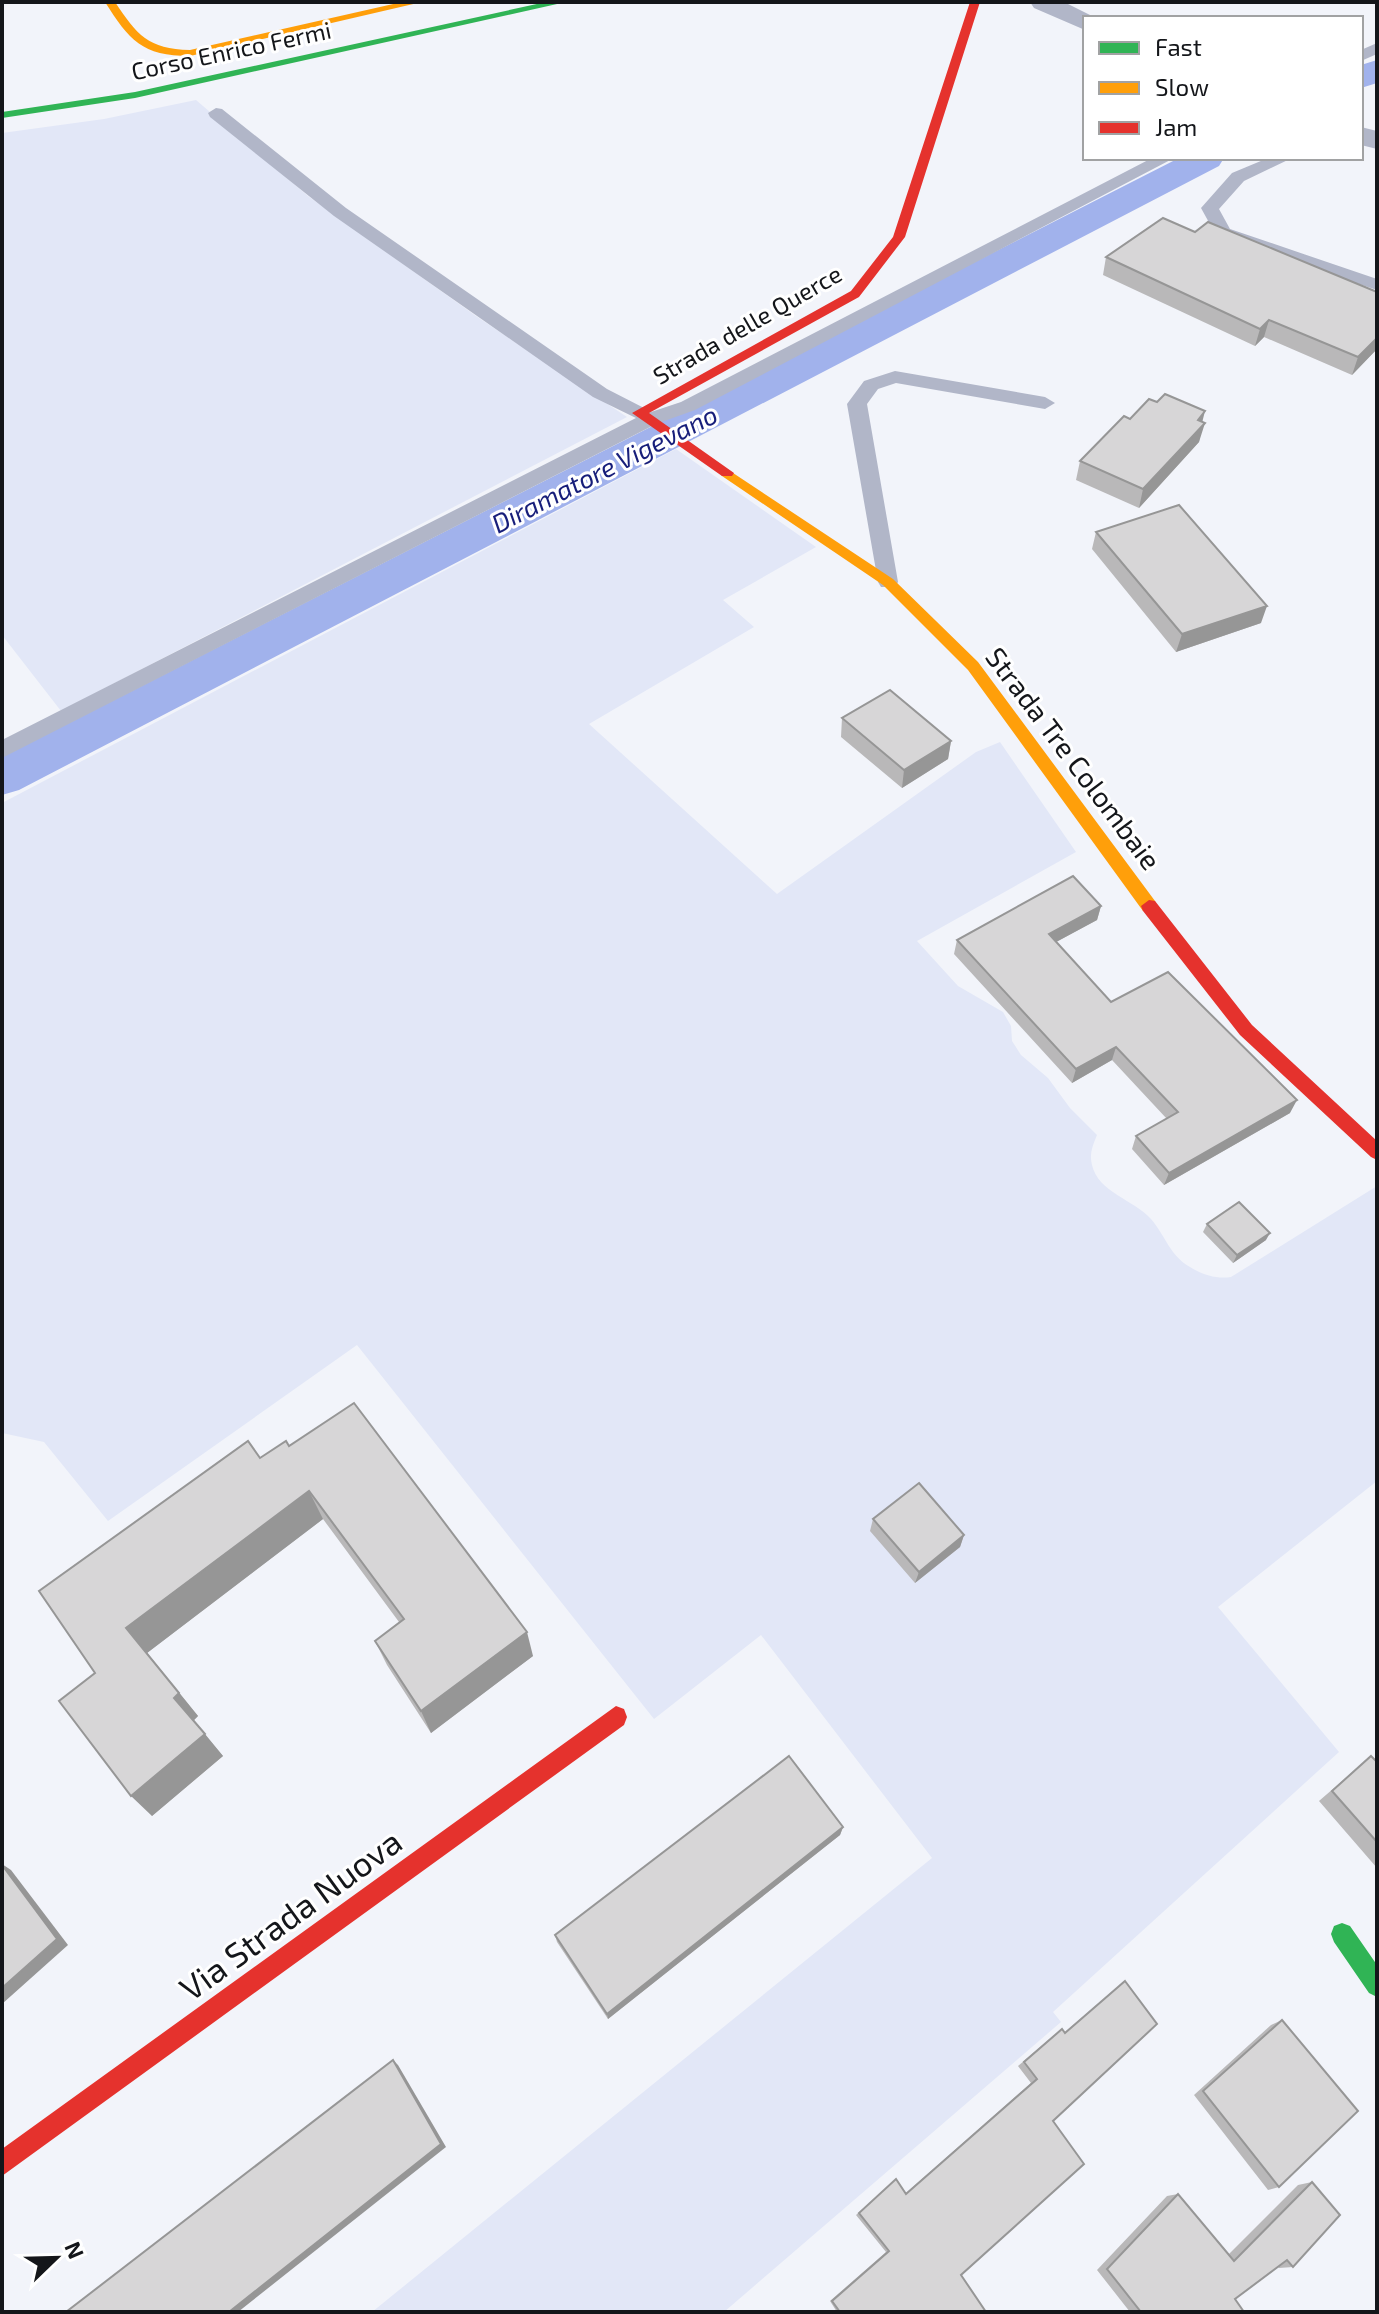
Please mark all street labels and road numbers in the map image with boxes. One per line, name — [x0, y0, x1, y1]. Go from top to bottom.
street label: Corso Enrico Fermi — [128, 15, 334, 85]
street label: Strada delle Querce — [647, 258, 847, 390]
street label: Strada Tre Colombaie — [979, 640, 1169, 876]
street label: Via Strada Nuova — [171, 1820, 409, 2008]

